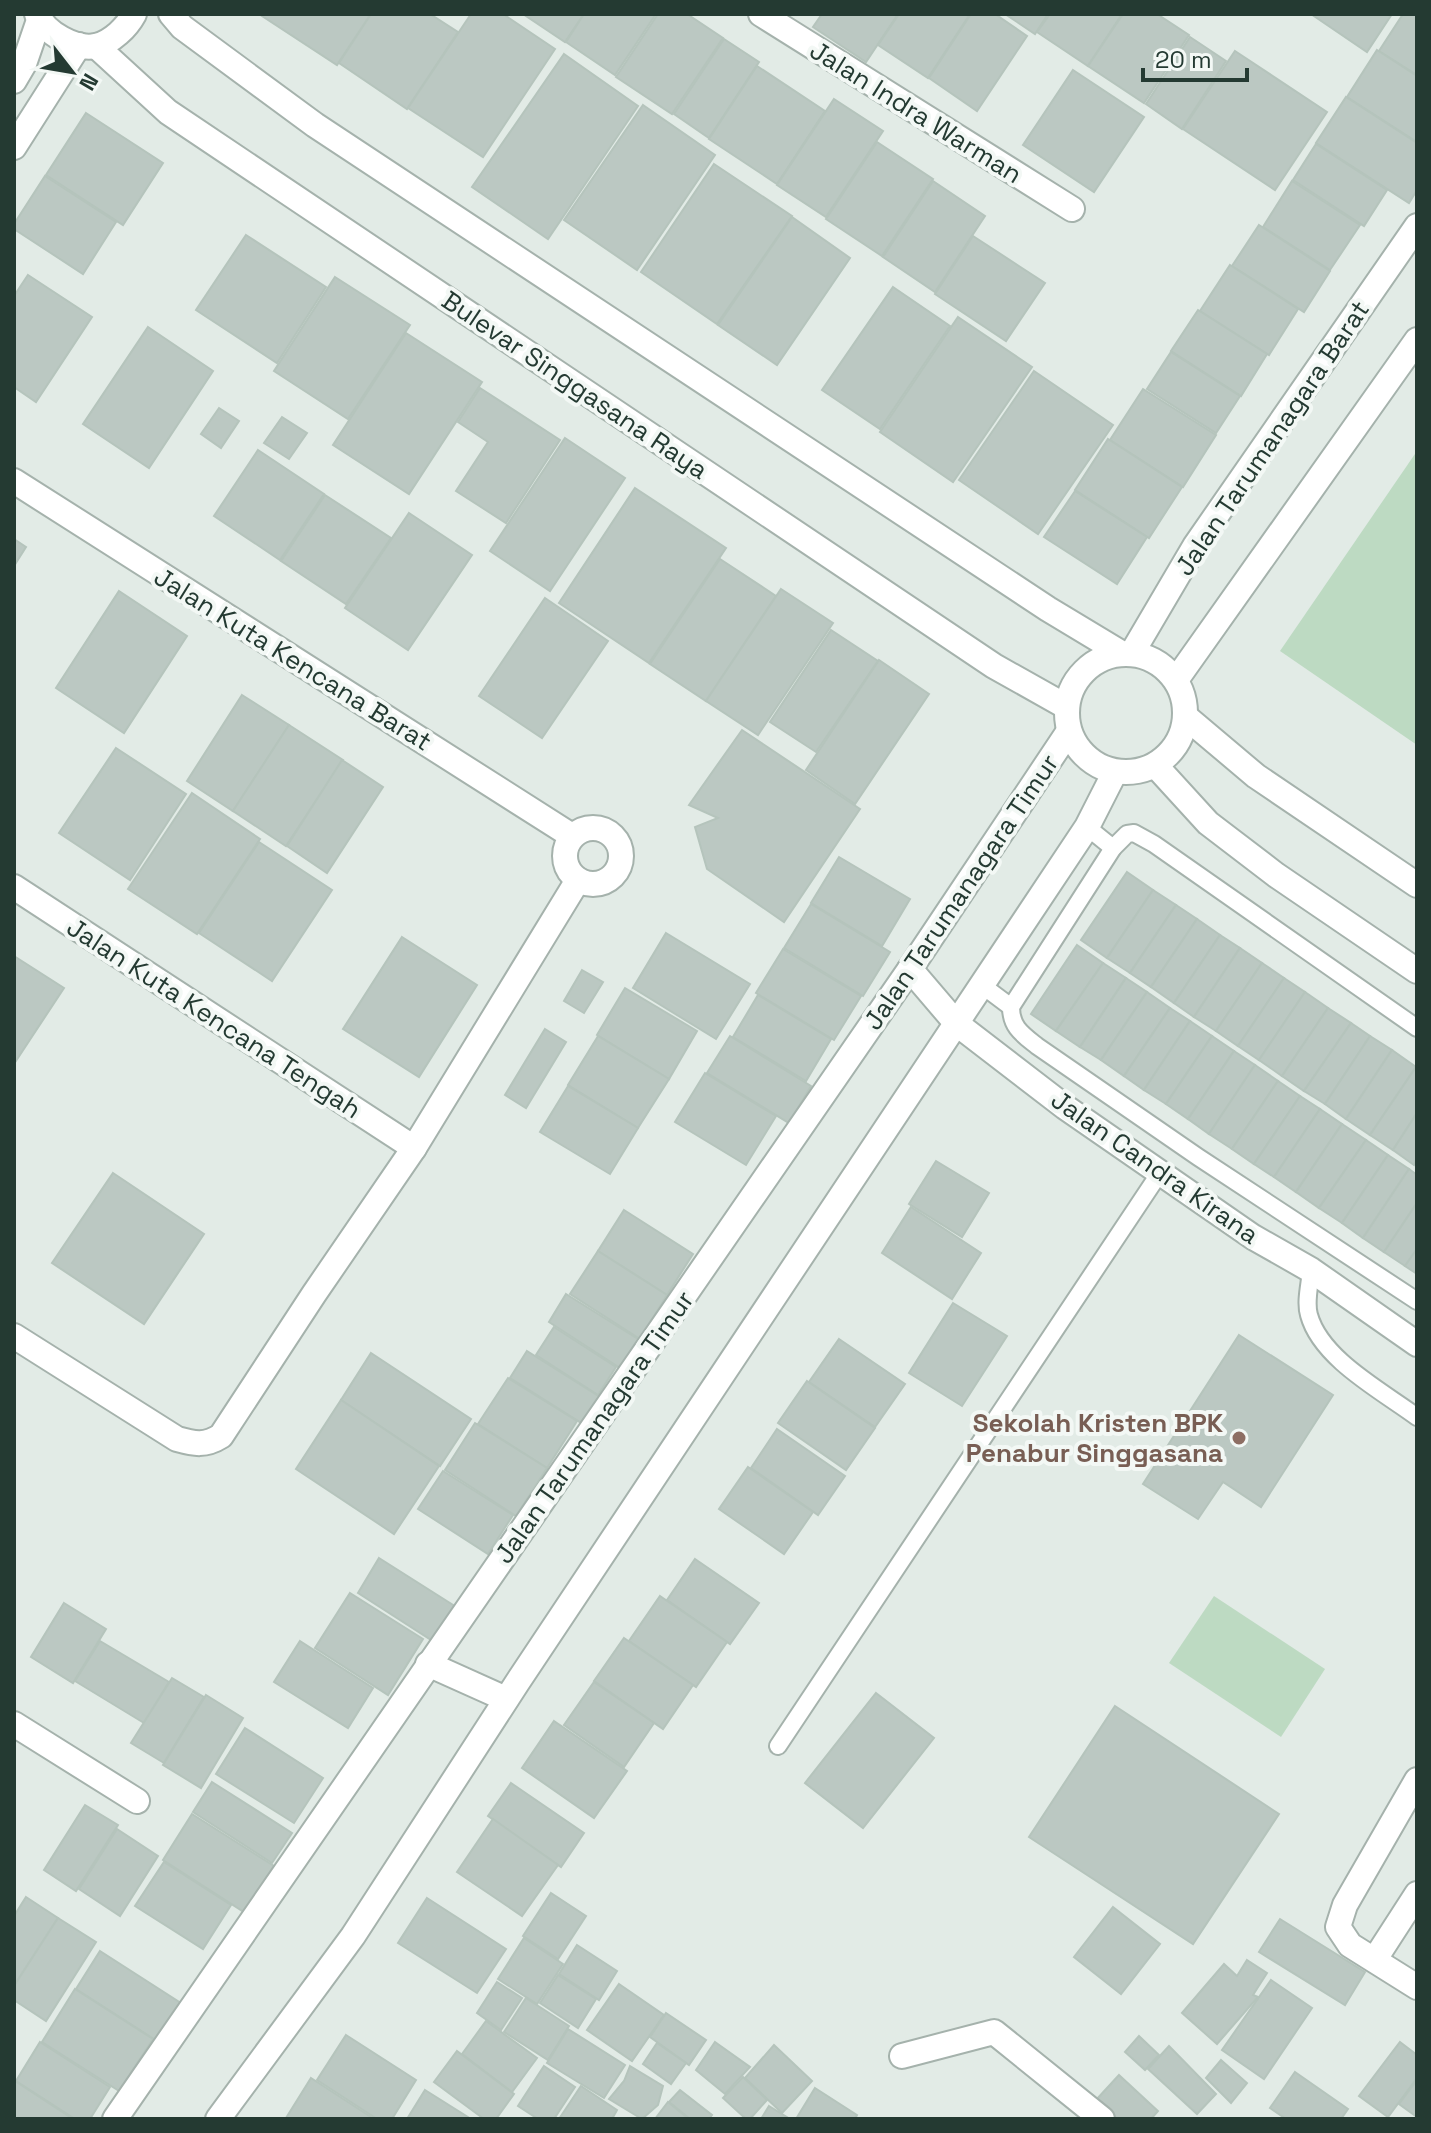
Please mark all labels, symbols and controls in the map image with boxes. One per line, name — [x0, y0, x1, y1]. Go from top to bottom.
north arrow — [32, 32, 112, 112]
scale bar — [1143, 32, 1247, 82]
street label: Jalan Indra Warman — [804, 33, 1028, 191]
text: 20 m — [1155, 44, 1212, 75]
text: N — [73, 69, 105, 96]
street label: Bulevar Singgasana Raya — [435, 283, 715, 487]
street label: Jalan Tarumanagara Barat — [1167, 294, 1377, 582]
street label: Jalan Kuta Kencana Barat — [148, 560, 438, 758]
street label: Jalan Tarumanagara Timur — [856, 747, 1066, 1037]
street label: Jalan Kuta Kencana Tengah — [60, 910, 368, 1126]
street label: Jalan Candra Kirana — [1044, 1082, 1266, 1252]
street label: Jalan Tarumanagara Timur — [487, 1284, 701, 1570]
place label: Sekolah Kristen BPK Penabur Singgasana — [966, 1406, 1224, 1470]
marker: Sekolah Kristen BPK Penabur Singgasana — [1230, 1429, 1248, 1447]

